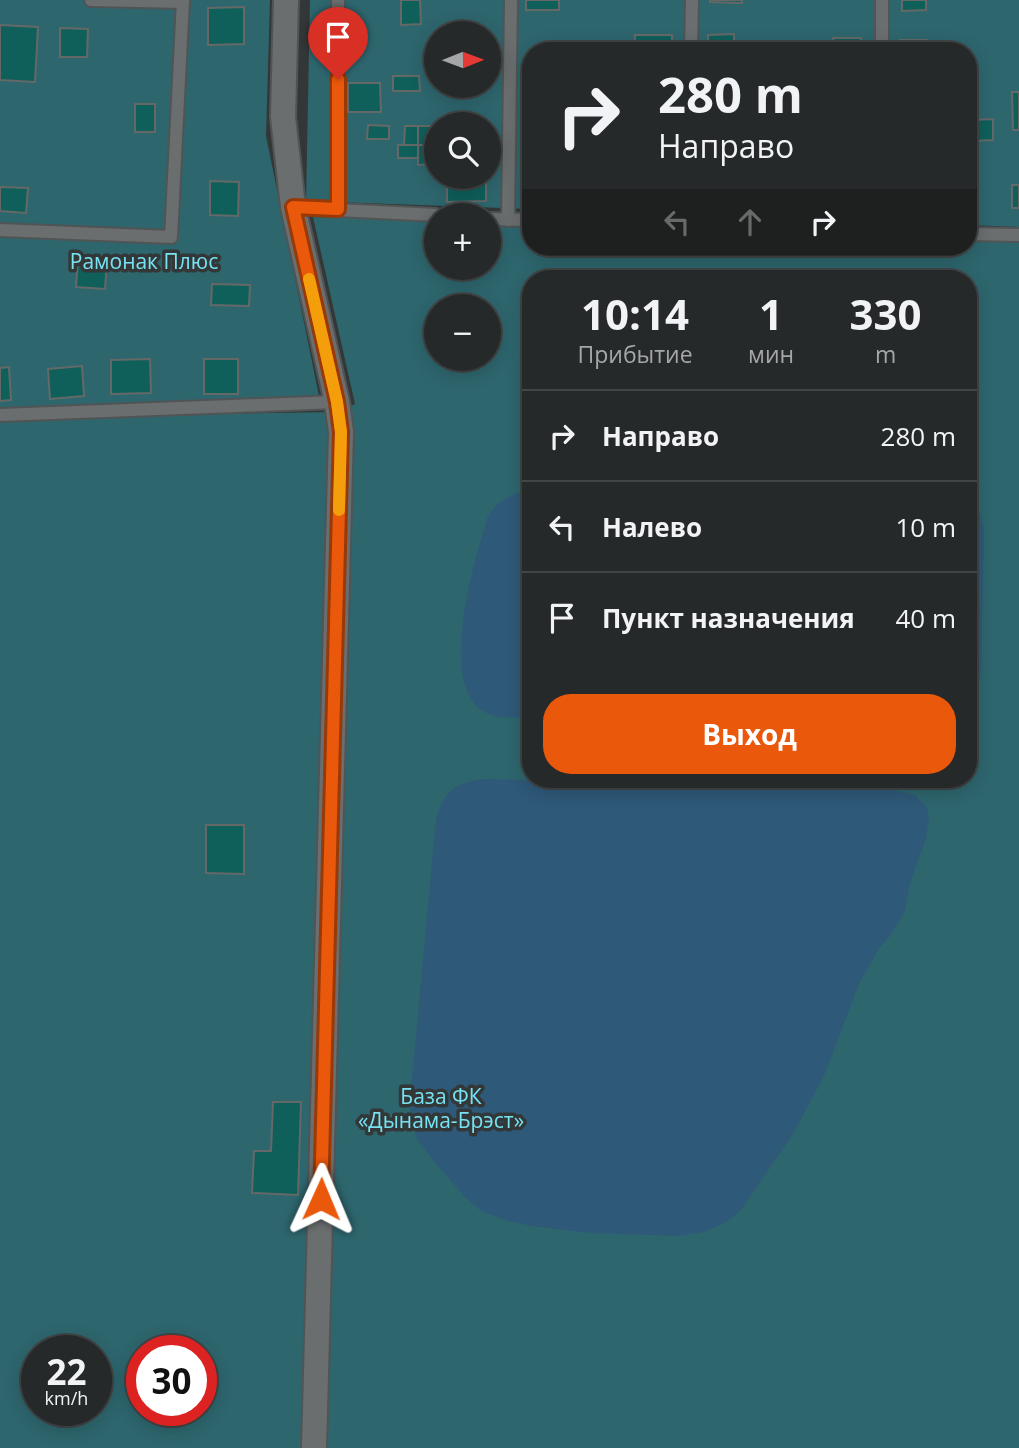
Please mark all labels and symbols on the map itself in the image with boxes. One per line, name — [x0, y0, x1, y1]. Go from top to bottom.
pin — [308, 7, 368, 79]
north arrow — [424, 21, 500, 98]
park label: Рамонак Плюс — [70, 247, 218, 275]
park label: База ФК «Дынама-Брэст» — [358, 1082, 524, 1134]
position arrow — [284, 1162, 358, 1236]
speed limit sign: 30 — [126, 1335, 217, 1426]

